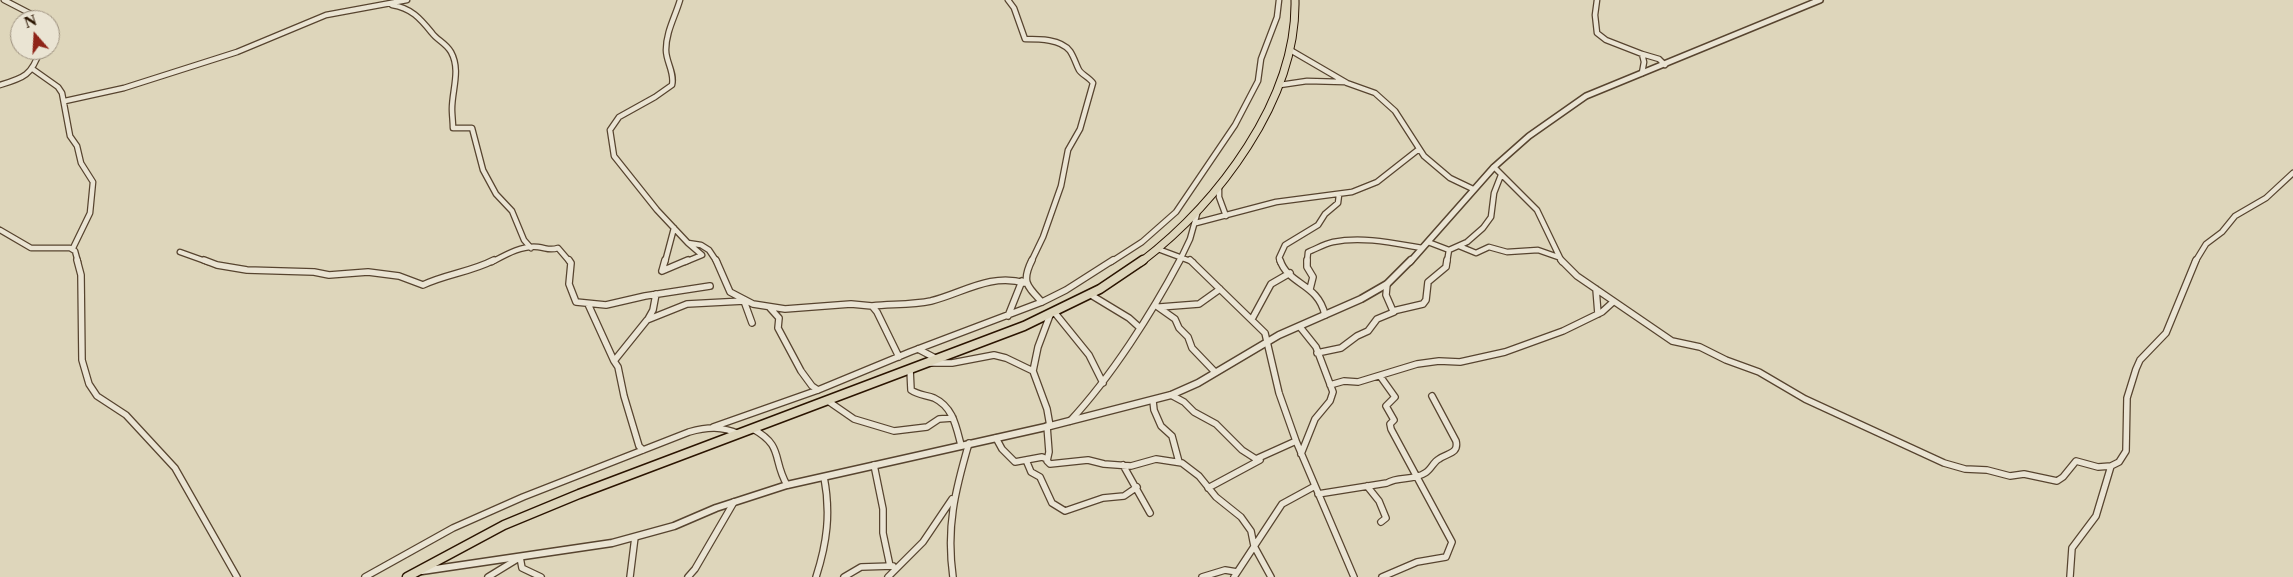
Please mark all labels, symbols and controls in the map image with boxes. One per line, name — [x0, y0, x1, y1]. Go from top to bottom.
north arrow — [10, 10, 60, 60]
text: N — [22, 11, 39, 32]

